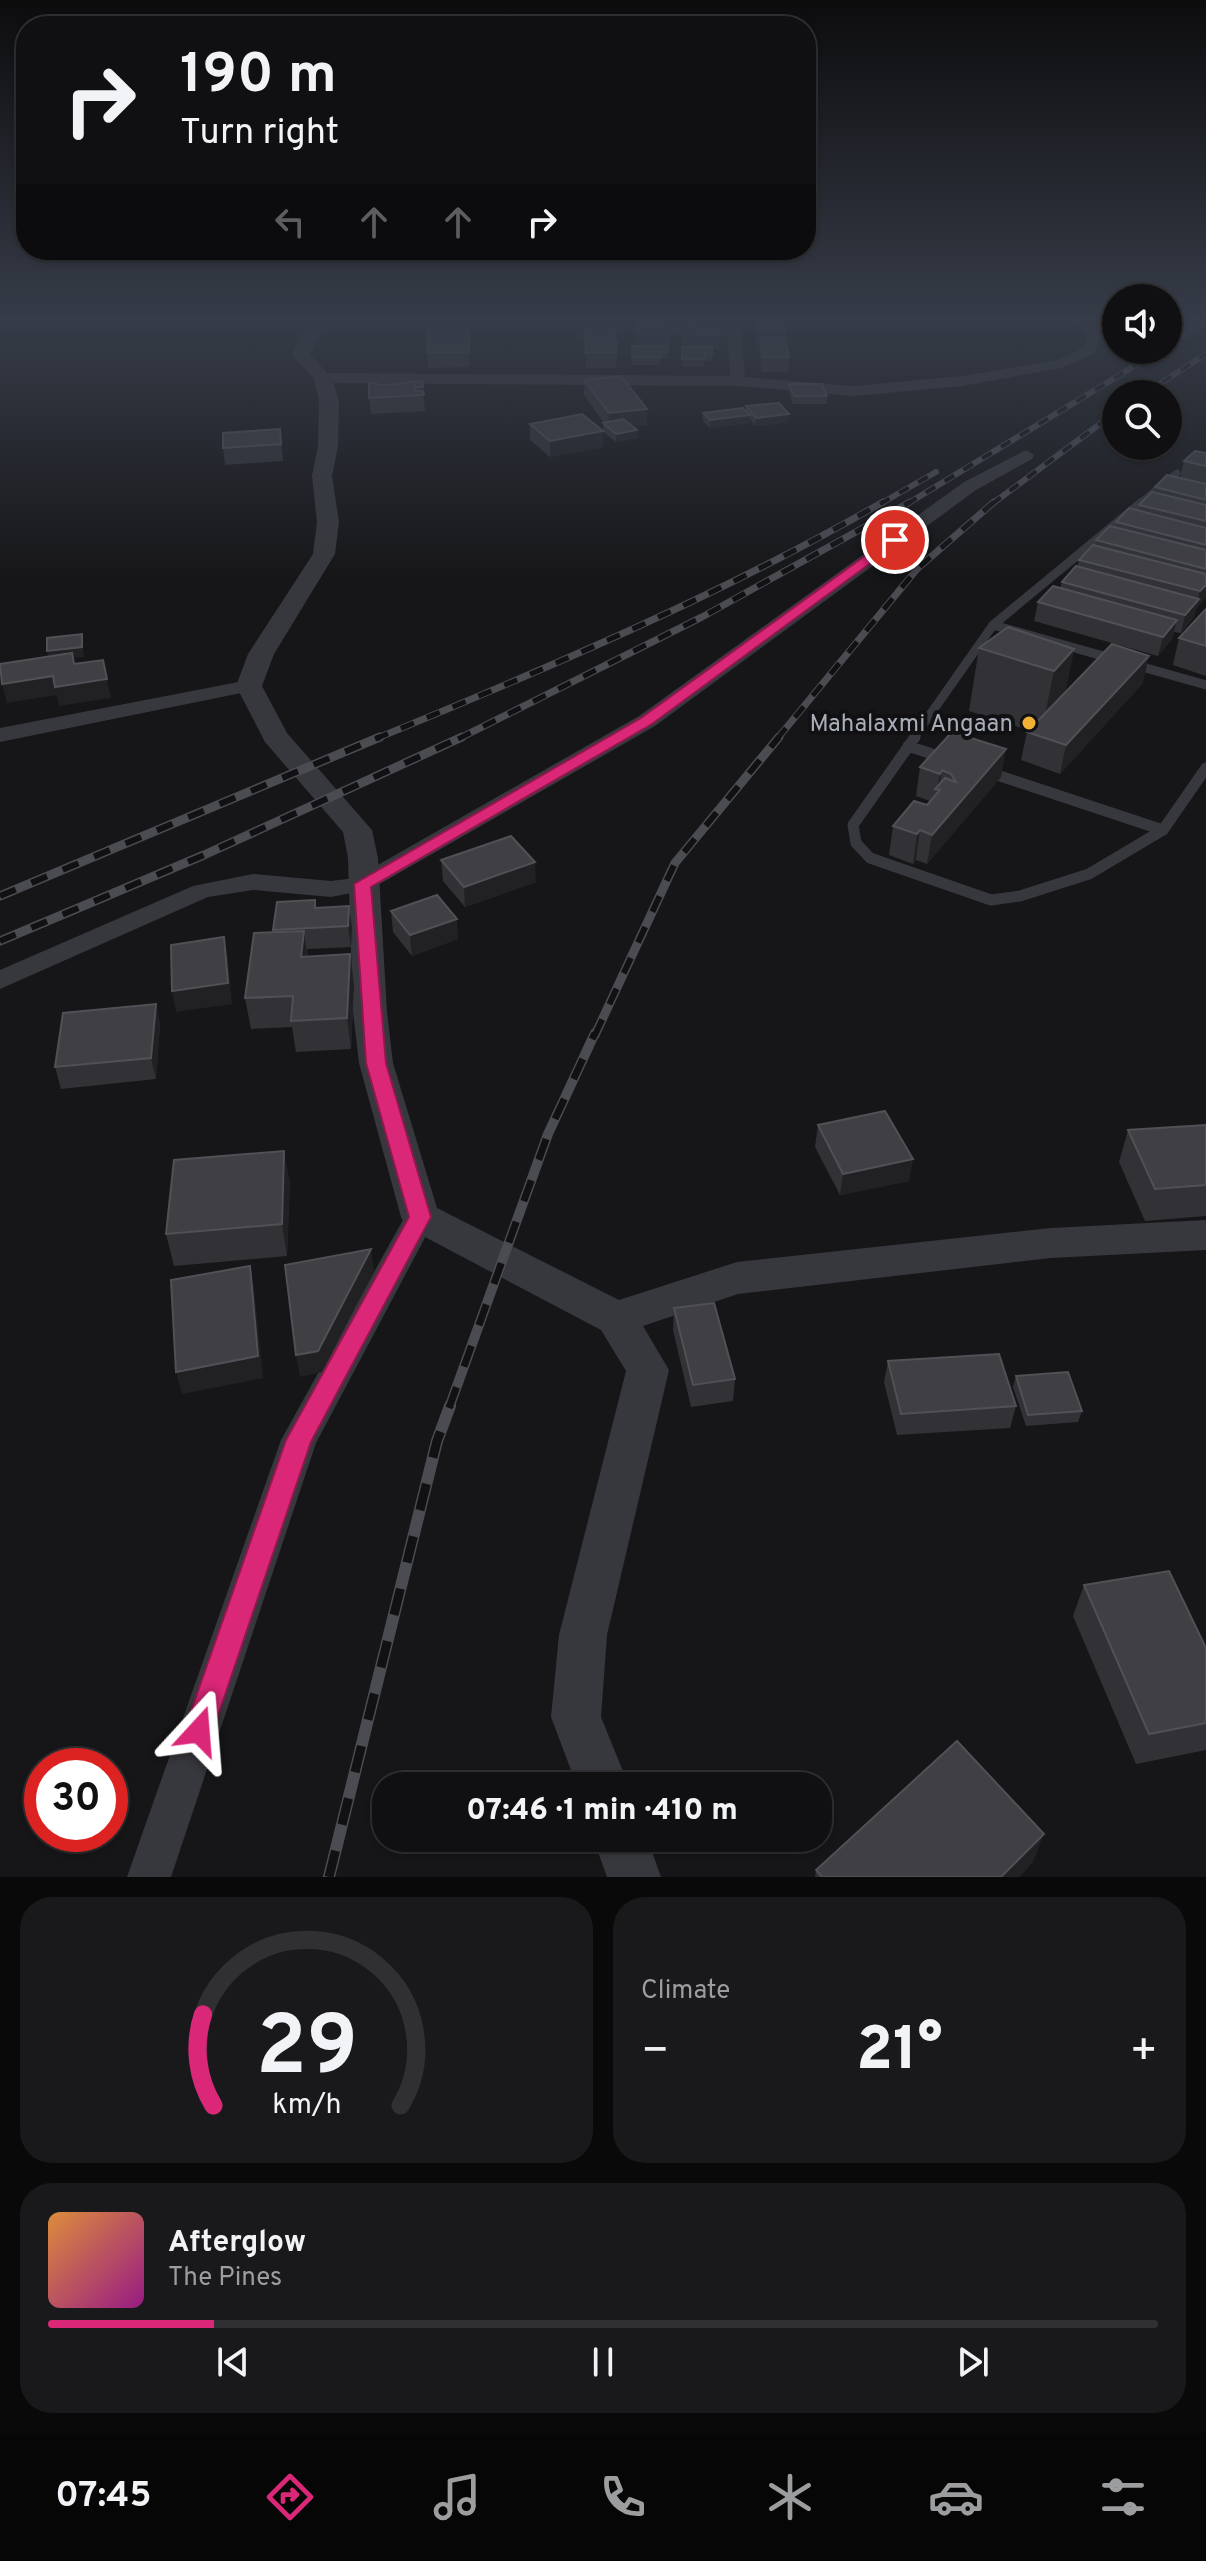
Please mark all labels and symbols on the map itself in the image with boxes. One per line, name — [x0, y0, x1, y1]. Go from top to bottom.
pin — [861, 506, 929, 574]
place label: Mahalaxmi Angaan — [810, 710, 1013, 740]
marker: Mahalaxmi Angaan — [1020, 714, 1038, 732]
position arrow — [157, 1689, 241, 1773]
speed limit sign: 30 — [24, 1748, 128, 1852]

